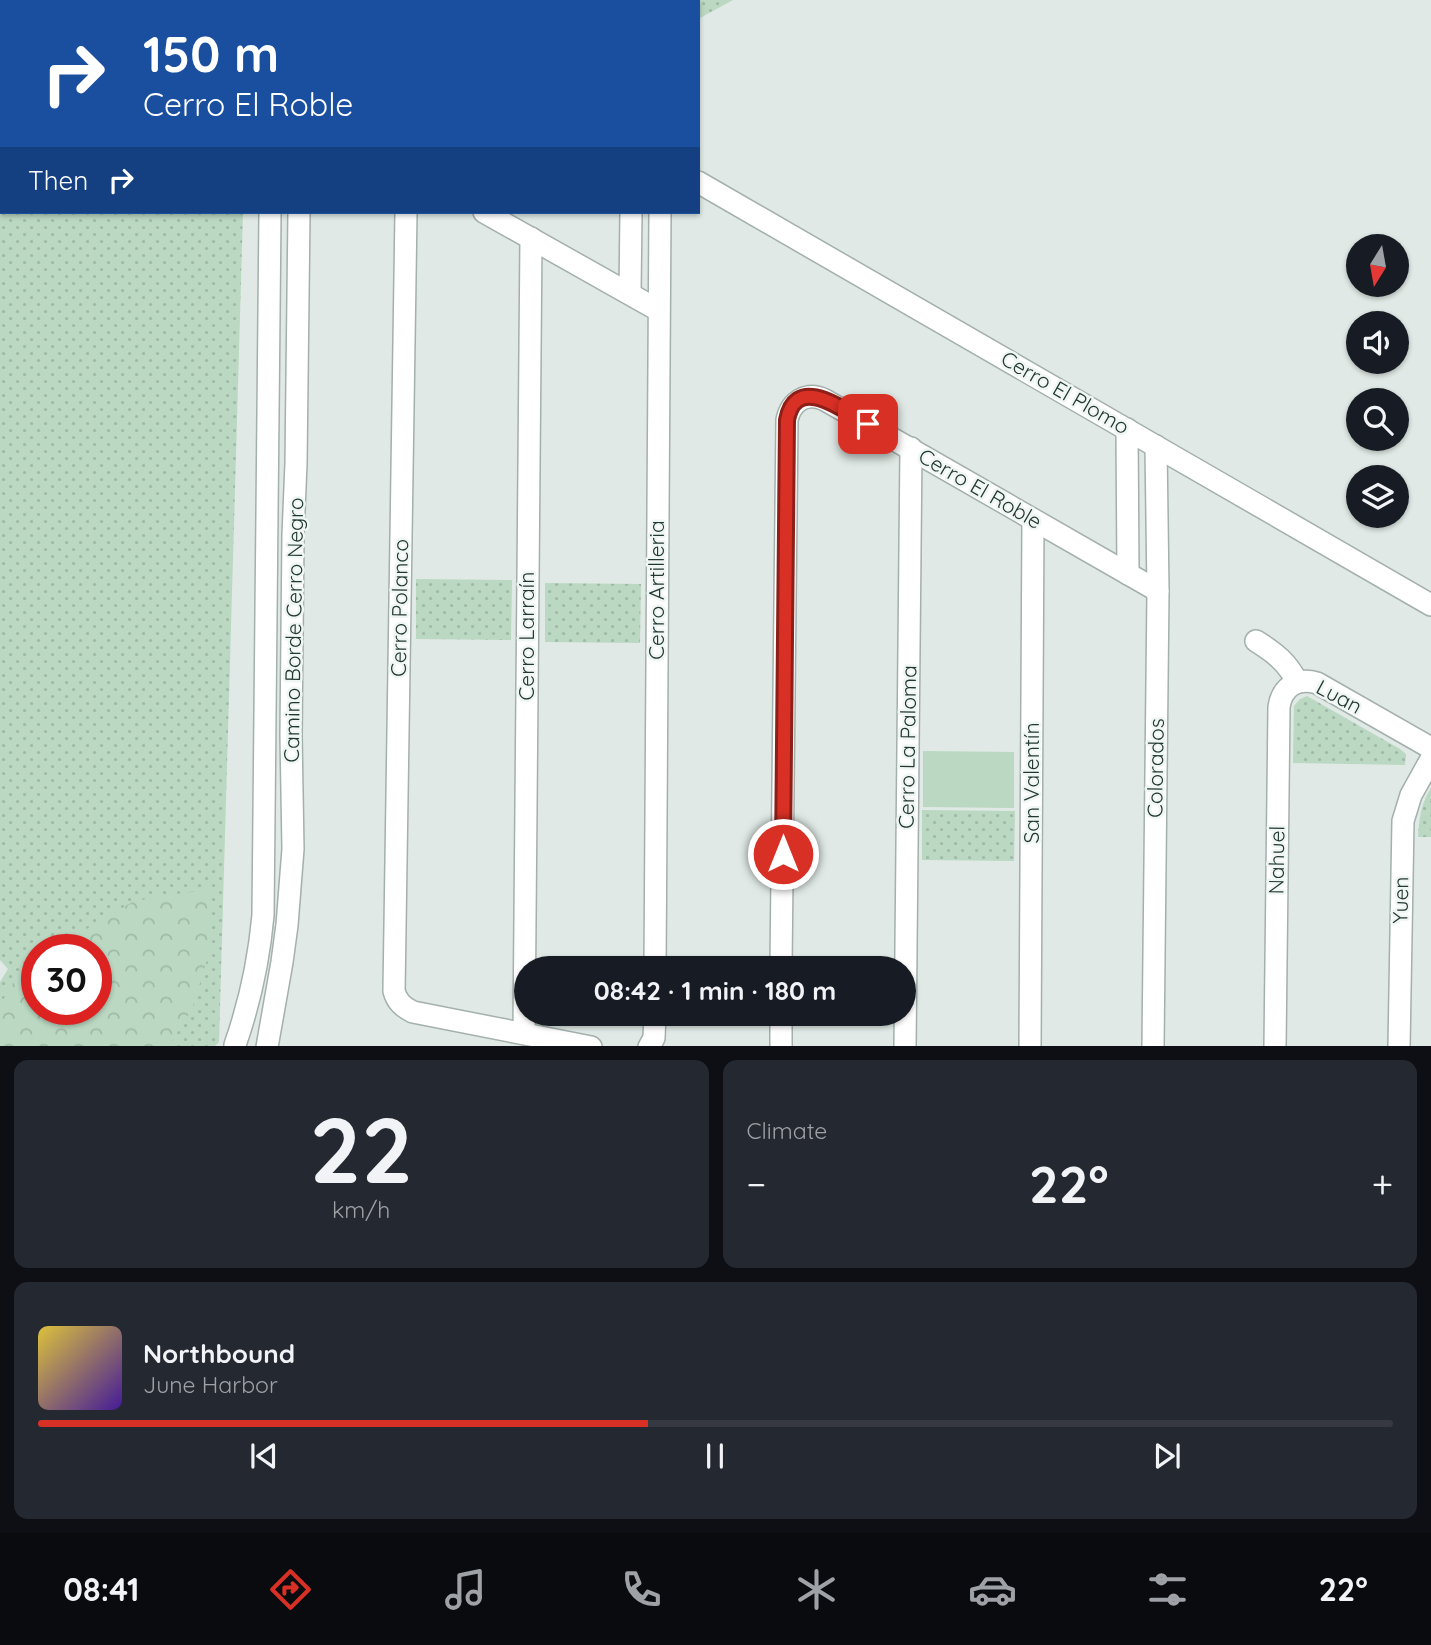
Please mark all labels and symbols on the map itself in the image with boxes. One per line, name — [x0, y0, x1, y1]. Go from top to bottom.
north arrow — [1346, 234, 1409, 298]
street label: Cerro El Plomo — [997, 345, 1134, 439]
pin — [838, 394, 898, 454]
street label: Cerro El Roble — [914, 442, 1047, 534]
street label: Camino Borde Cerro Negro — [278, 497, 308, 763]
street label: Cerro Artilleria — [643, 520, 669, 660]
street label: Cerro Polanco — [385, 539, 413, 677]
street label: Cerro Larraín — [513, 572, 539, 700]
street label: Cerro La Paloma — [893, 665, 921, 829]
street label: Luan — [1312, 673, 1367, 719]
street label: Colorados — [1141, 718, 1169, 818]
street label: San Valentín — [1018, 722, 1044, 844]
position arrow — [746, 817, 820, 891]
street label: Nahuel — [1262, 825, 1290, 895]
street label: Yuen — [1387, 876, 1413, 924]
speed limit sign: 30 — [21, 934, 112, 1025]

